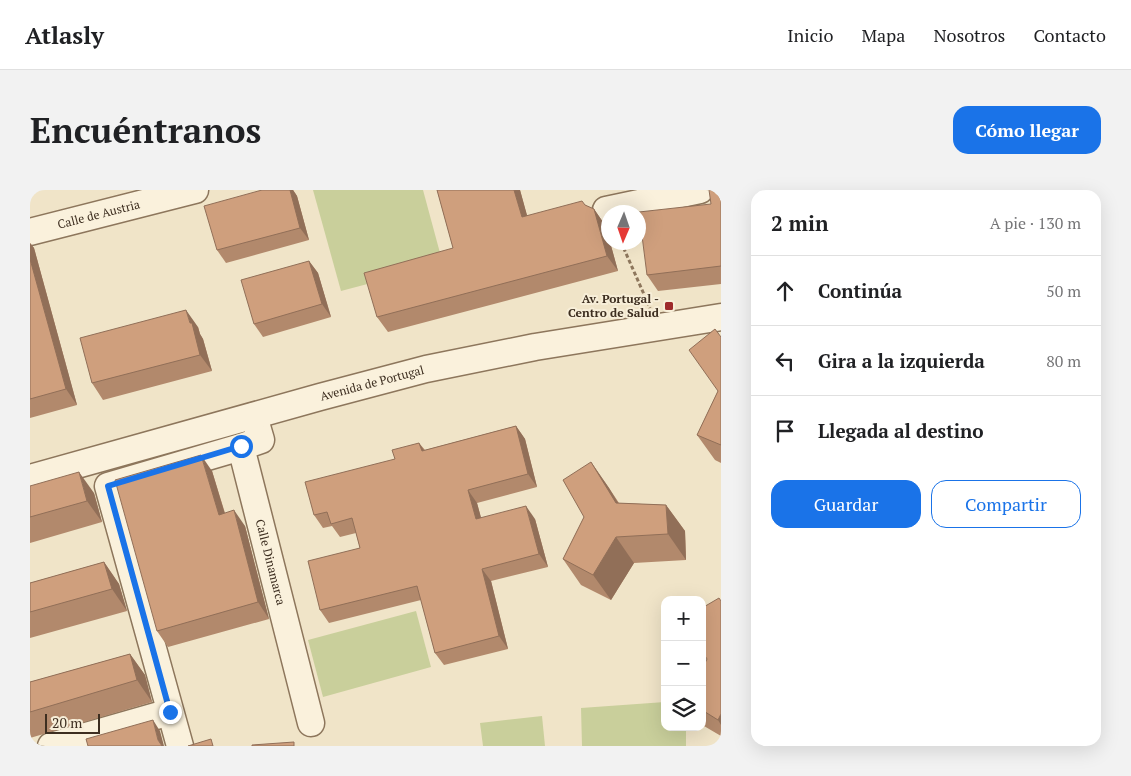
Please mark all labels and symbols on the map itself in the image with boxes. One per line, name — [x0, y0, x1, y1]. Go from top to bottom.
street label: Calle de Austria — [56, 196, 141, 232]
north arrow — [601, 205, 646, 250]
place label: Av. Portugal - Centro de Salud — [568, 291, 660, 320]
marker: Av. Portugal - Centro de Salud — [663, 300, 675, 312]
street label: Avenida de Portugal — [318, 362, 426, 404]
route start — [230, 435, 253, 458]
street label: Calle Dinamarca — [253, 518, 289, 607]
route end — [159, 701, 182, 724]
scale bar — [45, 711, 100, 734]

